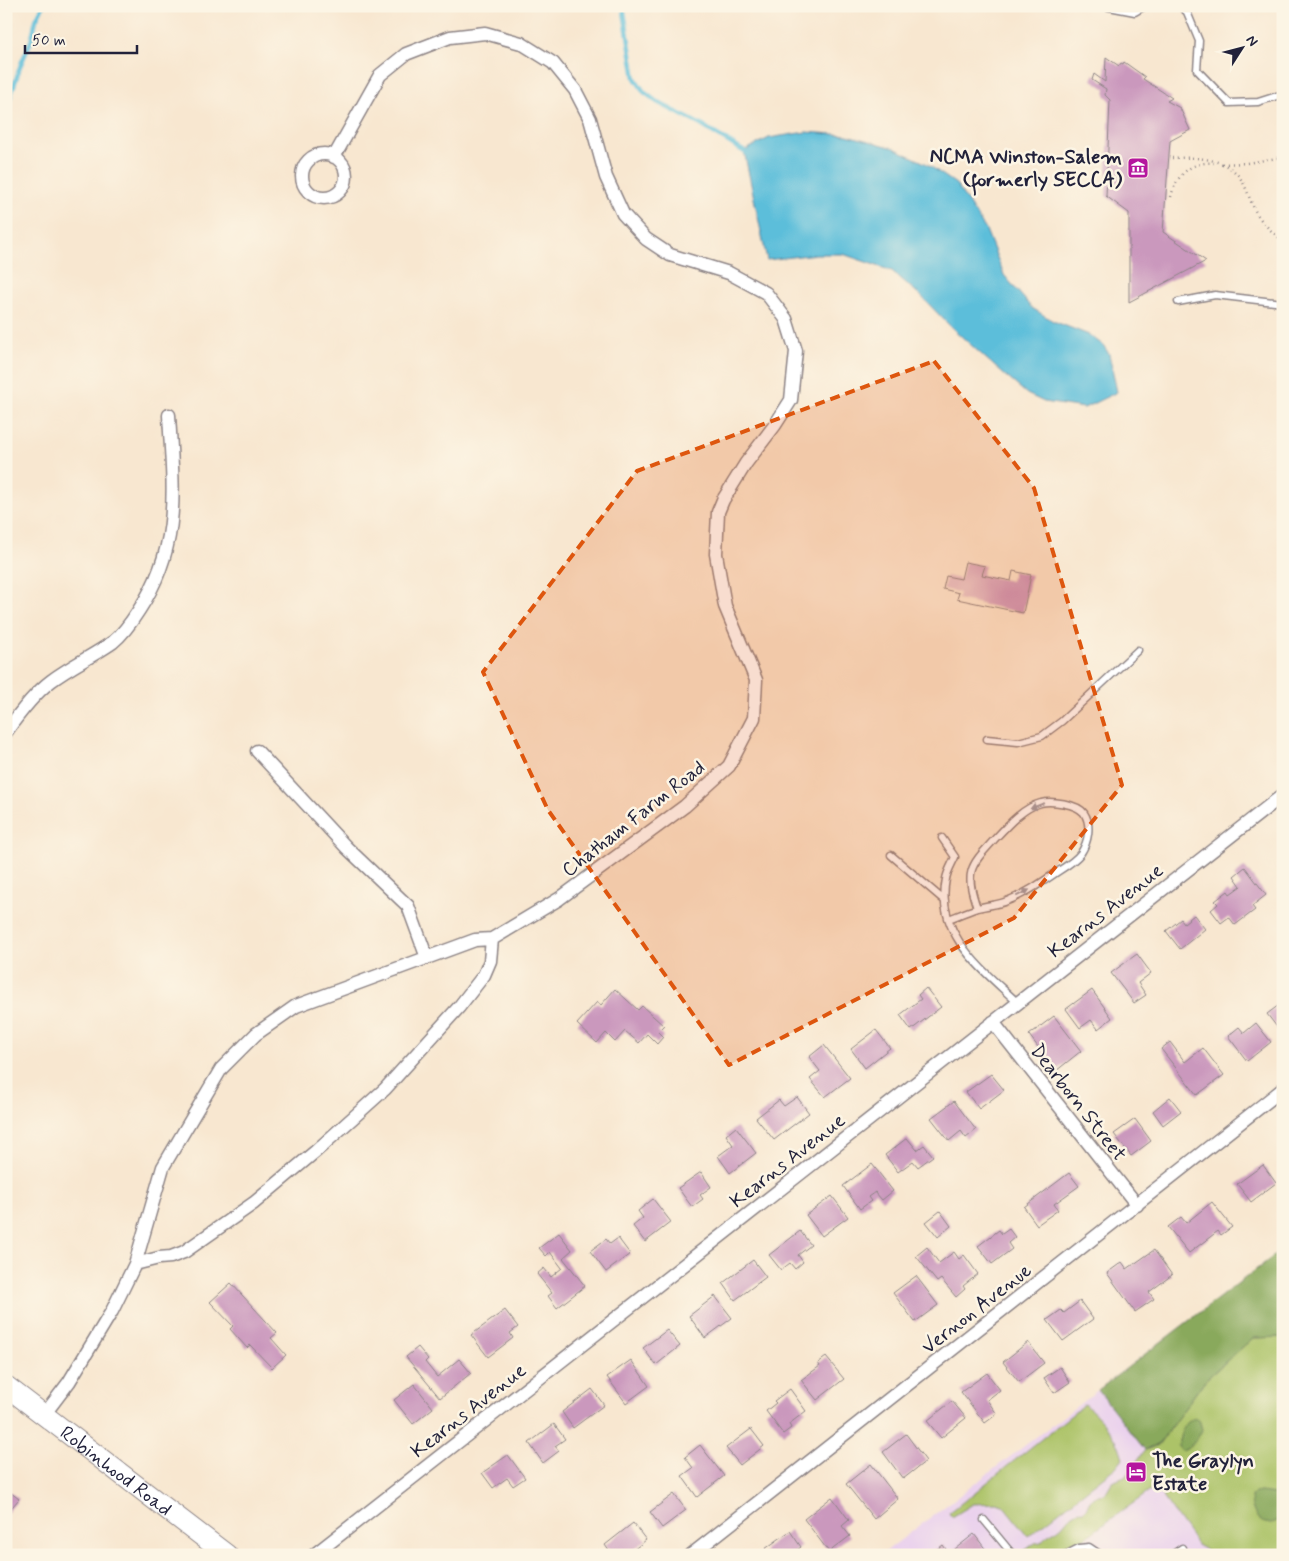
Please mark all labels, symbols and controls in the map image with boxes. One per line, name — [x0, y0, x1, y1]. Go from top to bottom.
scale bar — [25, 22, 138, 54]
north arrow — [1216, 22, 1266, 72]
text: 50 m — [32, 31, 66, 51]
text: N — [1242, 32, 1262, 50]
place label: NCMA Winston-Salem (formerly SECCA) — [930, 144, 1123, 196]
museum icon: NCMA Winston-Salem (formerly SECCA) — [1126, 156, 1150, 180]
street label: Chatham Farm Road — [557, 755, 711, 884]
one-way arrow — [1029, 802, 1044, 810]
street label: Kearns Avenue — [1043, 857, 1169, 965]
one-way arrow — [1016, 889, 1031, 897]
street label: Dearborn Street — [1023, 1039, 1132, 1167]
street label: Kearns Avenue — [725, 1107, 851, 1215]
street label: Vernon Avenue — [916, 1258, 1038, 1361]
street label: Kearns Avenue — [406, 1357, 532, 1465]
street label: Robinhood Road — [54, 1420, 177, 1523]
place label: The Graylyn Estate — [1152, 1448, 1254, 1498]
hotel icon: The Graylyn Estate — [1124, 1460, 1148, 1484]

